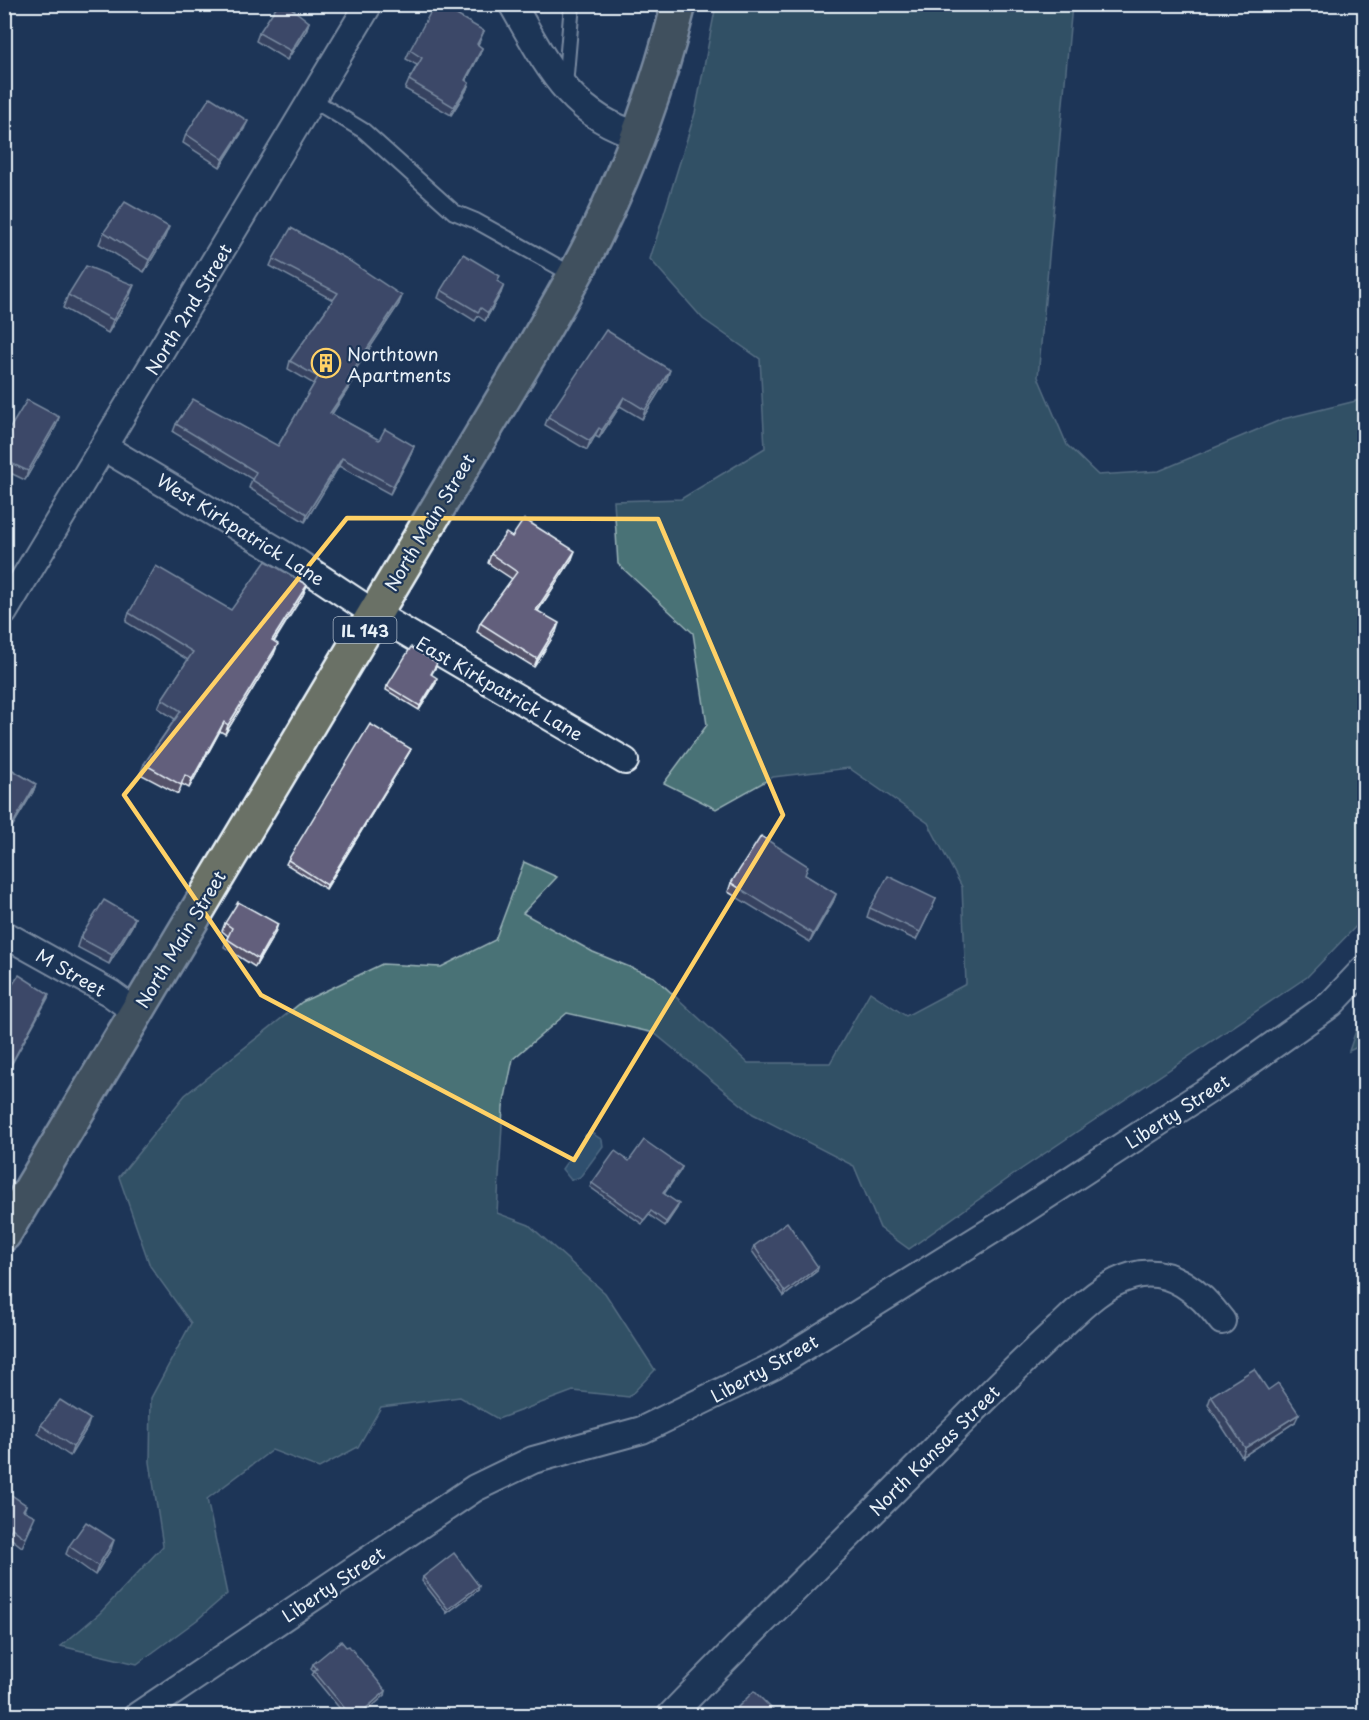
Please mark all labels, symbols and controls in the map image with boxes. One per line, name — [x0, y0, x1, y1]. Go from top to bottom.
street label: North 2nd Street — [138, 238, 238, 380]
place label: Northtown Apartments — [347, 340, 451, 388]
building icon: Northtown Apartments — [310, 347, 342, 379]
street label: North Main Street — [377, 448, 481, 596]
street label: West Kirkpatrick Lane — [152, 466, 330, 592]
road number: IL 143 — [334, 617, 397, 643]
street label: East Kirkpatrick Lane — [411, 629, 589, 747]
street label: North Main Street — [128, 865, 232, 1013]
street label: M Street — [31, 941, 111, 1003]
street label: Liberty Street — [1120, 1067, 1234, 1155]
street label: Liberty Street — [705, 1327, 823, 1409]
street label: North Kansas Street — [863, 1379, 1005, 1521]
street label: Liberty Street — [276, 1539, 390, 1629]

